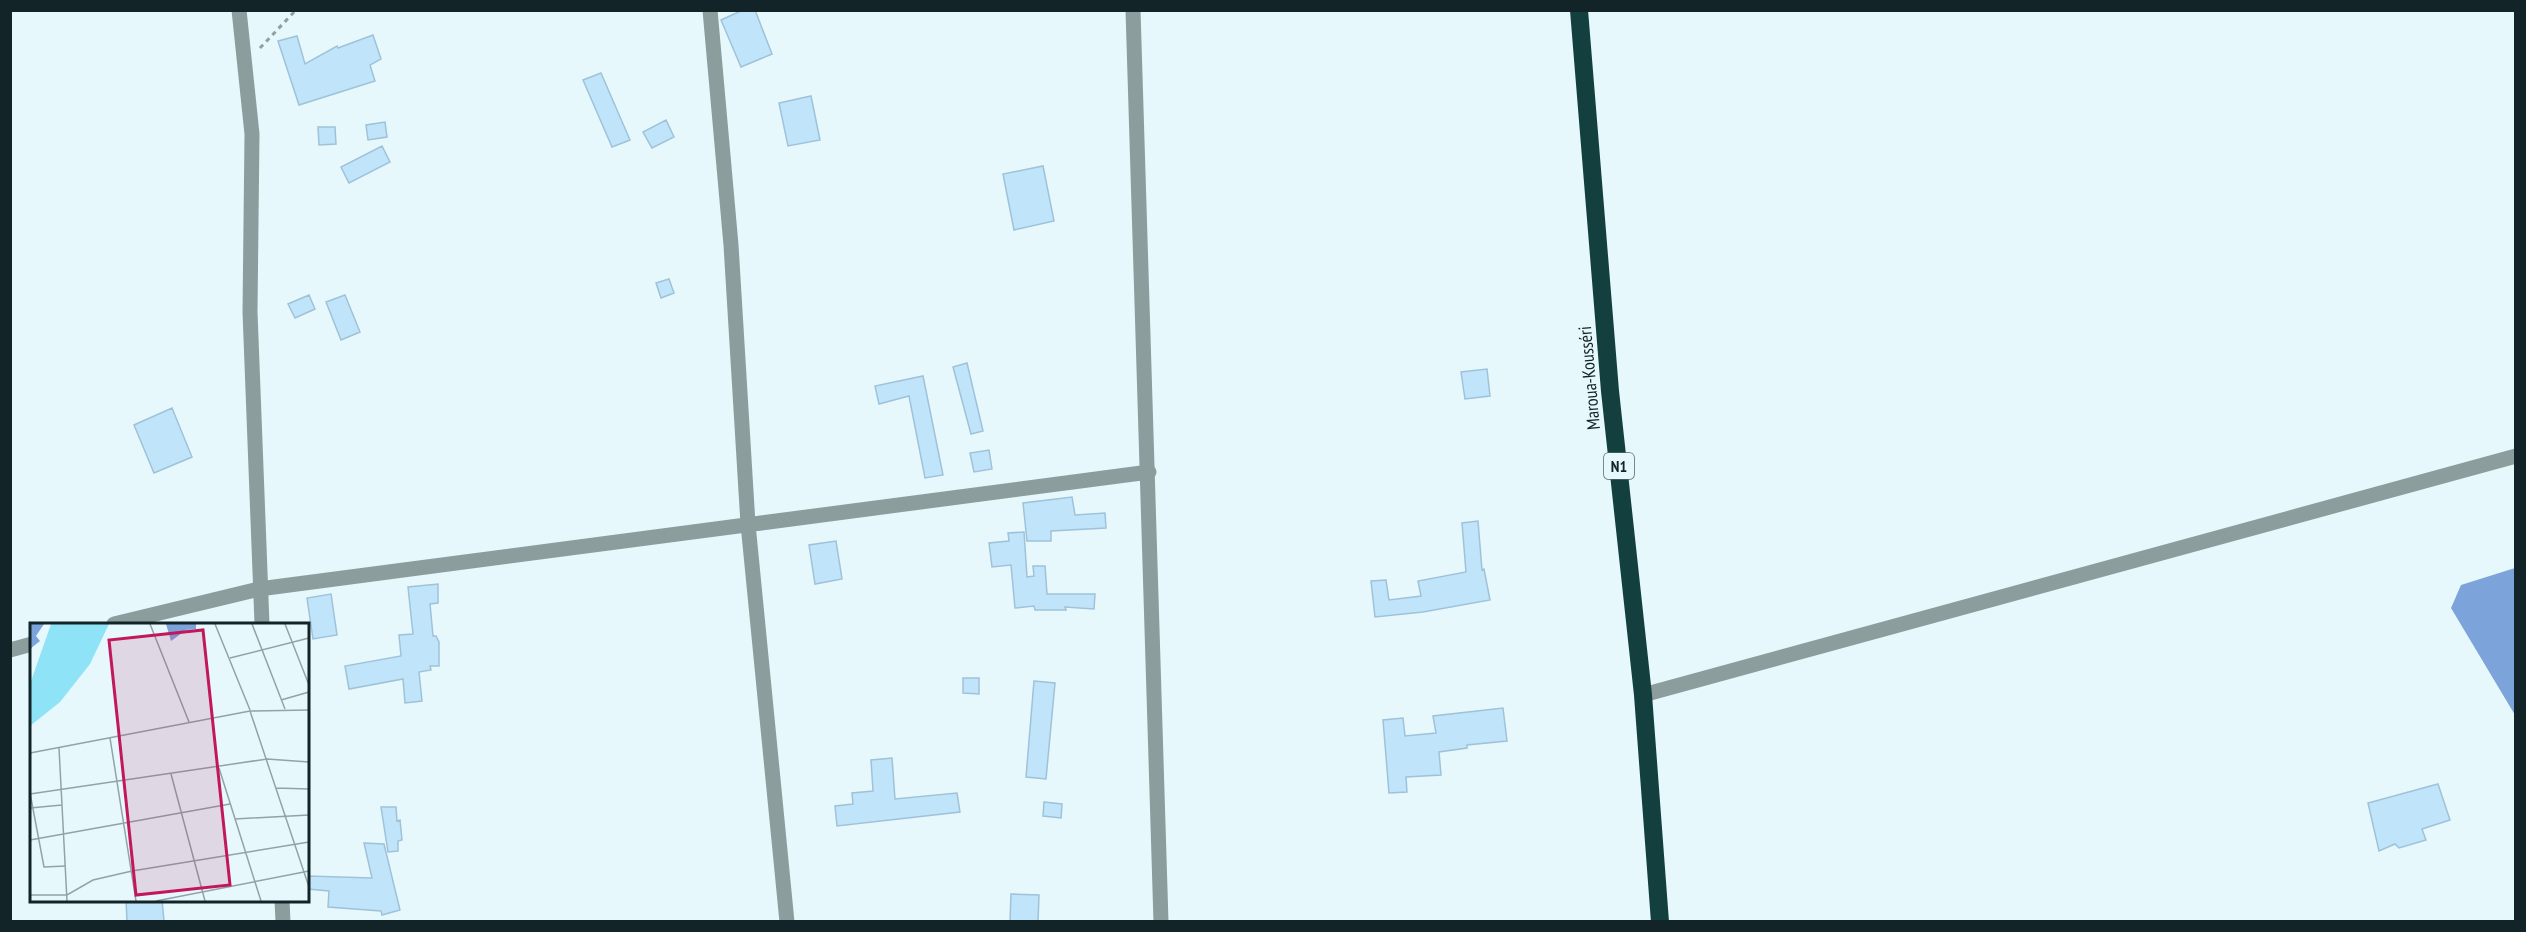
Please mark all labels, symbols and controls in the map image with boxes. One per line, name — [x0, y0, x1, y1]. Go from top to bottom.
street label: Maroua-Kousséri — [1573, 325, 1605, 431]
road number: N1 — [1604, 453, 1634, 479]
inset map — [30, 623, 309, 902]

